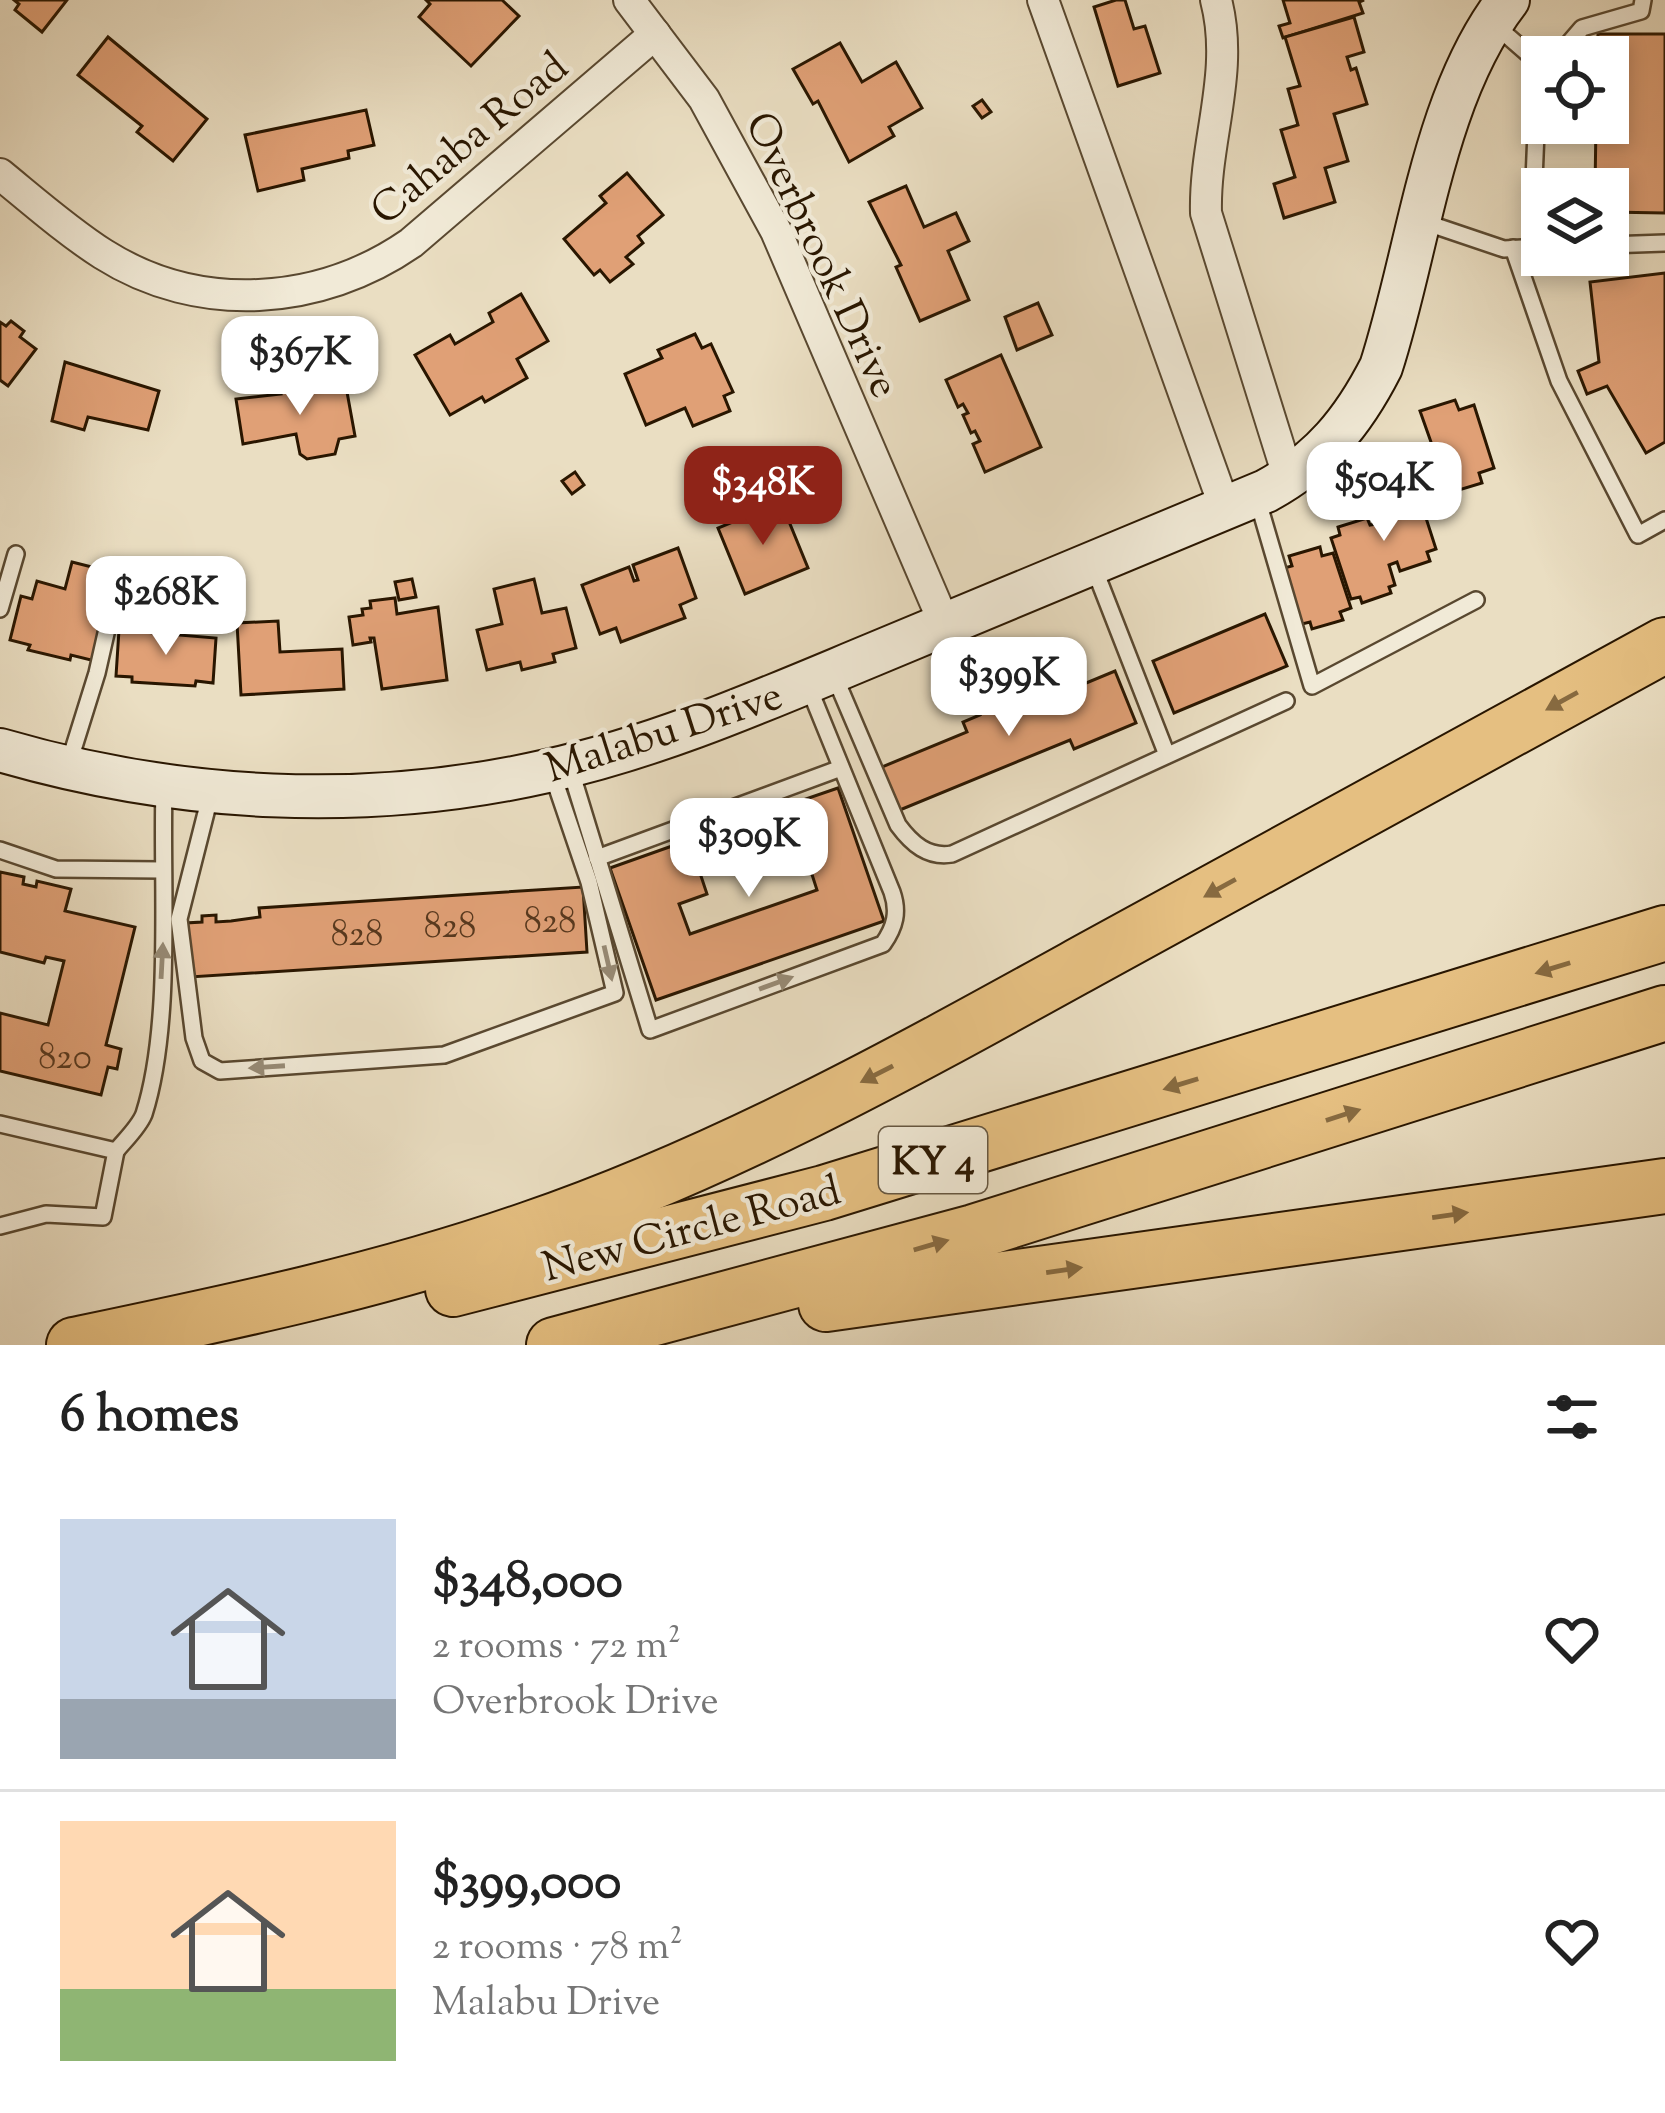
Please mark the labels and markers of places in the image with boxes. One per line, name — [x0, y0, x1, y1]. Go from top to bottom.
pin: $367K — [216, 316, 384, 418]
pin: $504K — [1300, 442, 1468, 544]
pin: $348K — [679, 446, 847, 548]
pin: $268K — [82, 556, 250, 658]
pin: $399K — [925, 637, 1093, 739]
pin: $309K — [665, 798, 833, 900]

